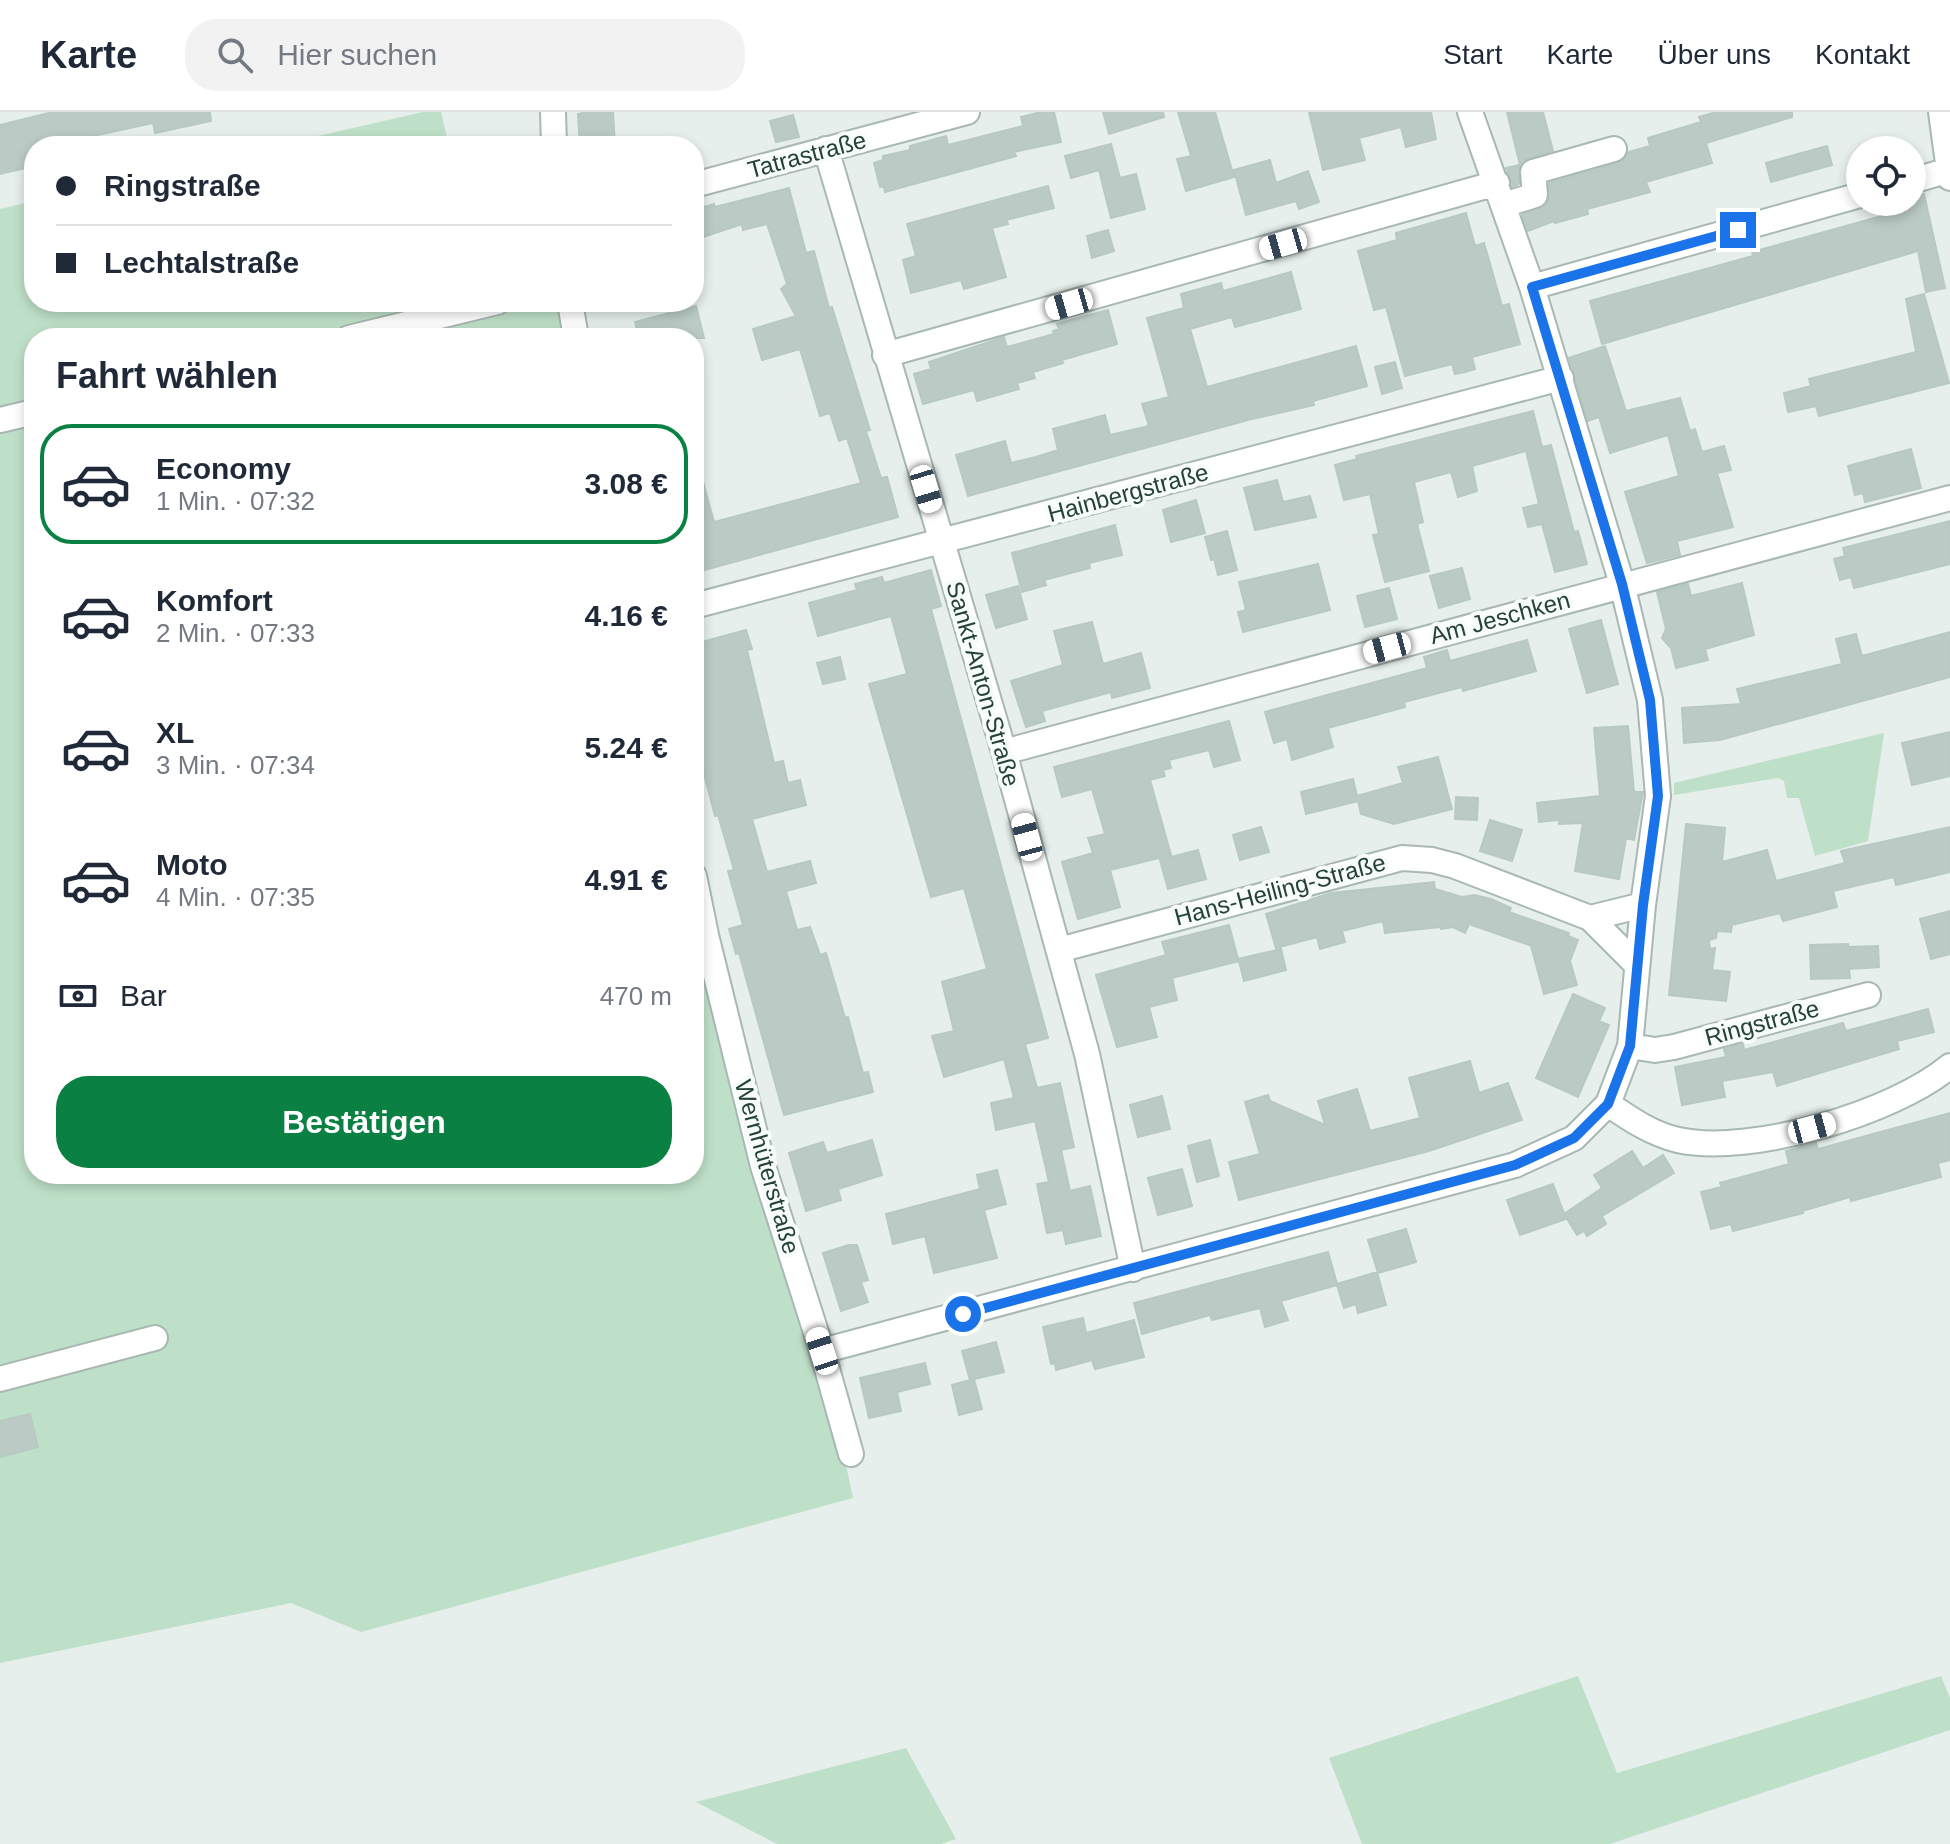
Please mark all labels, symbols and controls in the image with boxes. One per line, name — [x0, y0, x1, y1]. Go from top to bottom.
search box — [185, 19, 745, 91]
icon: search — [213, 33, 257, 77]
text: Karte — [40, 34, 137, 76]
text: Hier suchen — [277, 38, 437, 71]
text: Start — [1443, 39, 1502, 70]
text: Karte — [1546, 39, 1613, 70]
text: Über uns — [1657, 39, 1771, 70]
text: Kontakt — [1815, 39, 1910, 70]
street label: Tatrastraße — [745, 126, 869, 183]
map controls — [1846, 136, 1926, 216]
button: locate — [1846, 136, 1926, 216]
text: Ringstraße — [104, 169, 261, 202]
route end — [1720, 212, 1756, 248]
car — [1257, 226, 1309, 262]
text: Lechtalstraße — [104, 246, 299, 279]
car — [1043, 286, 1095, 322]
text: Fahrt wählen — [56, 355, 278, 396]
icon: car — [60, 448, 132, 520]
text: Economy — [156, 452, 291, 485]
street label: Hainbergstraße — [1044, 458, 1211, 527]
car — [908, 463, 944, 515]
text: 3.08 € — [585, 467, 668, 500]
text: 1 Min. · 07:32 — [156, 486, 315, 516]
street label: Sankt-Anton-Straße — [941, 578, 1026, 790]
icon: car — [60, 580, 132, 652]
text: Komfort — [156, 584, 273, 617]
street label: Am Jeschken — [1427, 586, 1573, 649]
text: 4.16 € — [585, 599, 668, 632]
text: 2 Min. · 07:33 — [156, 618, 315, 648]
car — [1361, 630, 1413, 666]
icon: car — [60, 712, 132, 784]
text: XL — [156, 716, 194, 749]
text: 5.24 € — [585, 731, 668, 764]
text: 3 Min. · 07:34 — [156, 750, 315, 780]
car — [1009, 811, 1045, 863]
icon: car — [60, 844, 132, 916]
text: Moto — [156, 848, 228, 881]
street label: Hans-Heiling-Straße — [1171, 848, 1388, 931]
text: 4.91 € — [585, 863, 668, 896]
text: 4 Min. · 07:35 — [156, 882, 315, 912]
icon: cash — [56, 974, 100, 1018]
text: Bar — [120, 979, 167, 1012]
text: 470 m — [600, 981, 672, 1011]
street label: Ringstraße — [1702, 994, 1822, 1051]
button: Bestätigen — [56, 1076, 672, 1168]
street label: Wernhüterstraße — [730, 1077, 805, 1257]
car — [1786, 1110, 1838, 1146]
route start — [945, 1296, 981, 1332]
car — [803, 1324, 841, 1378]

